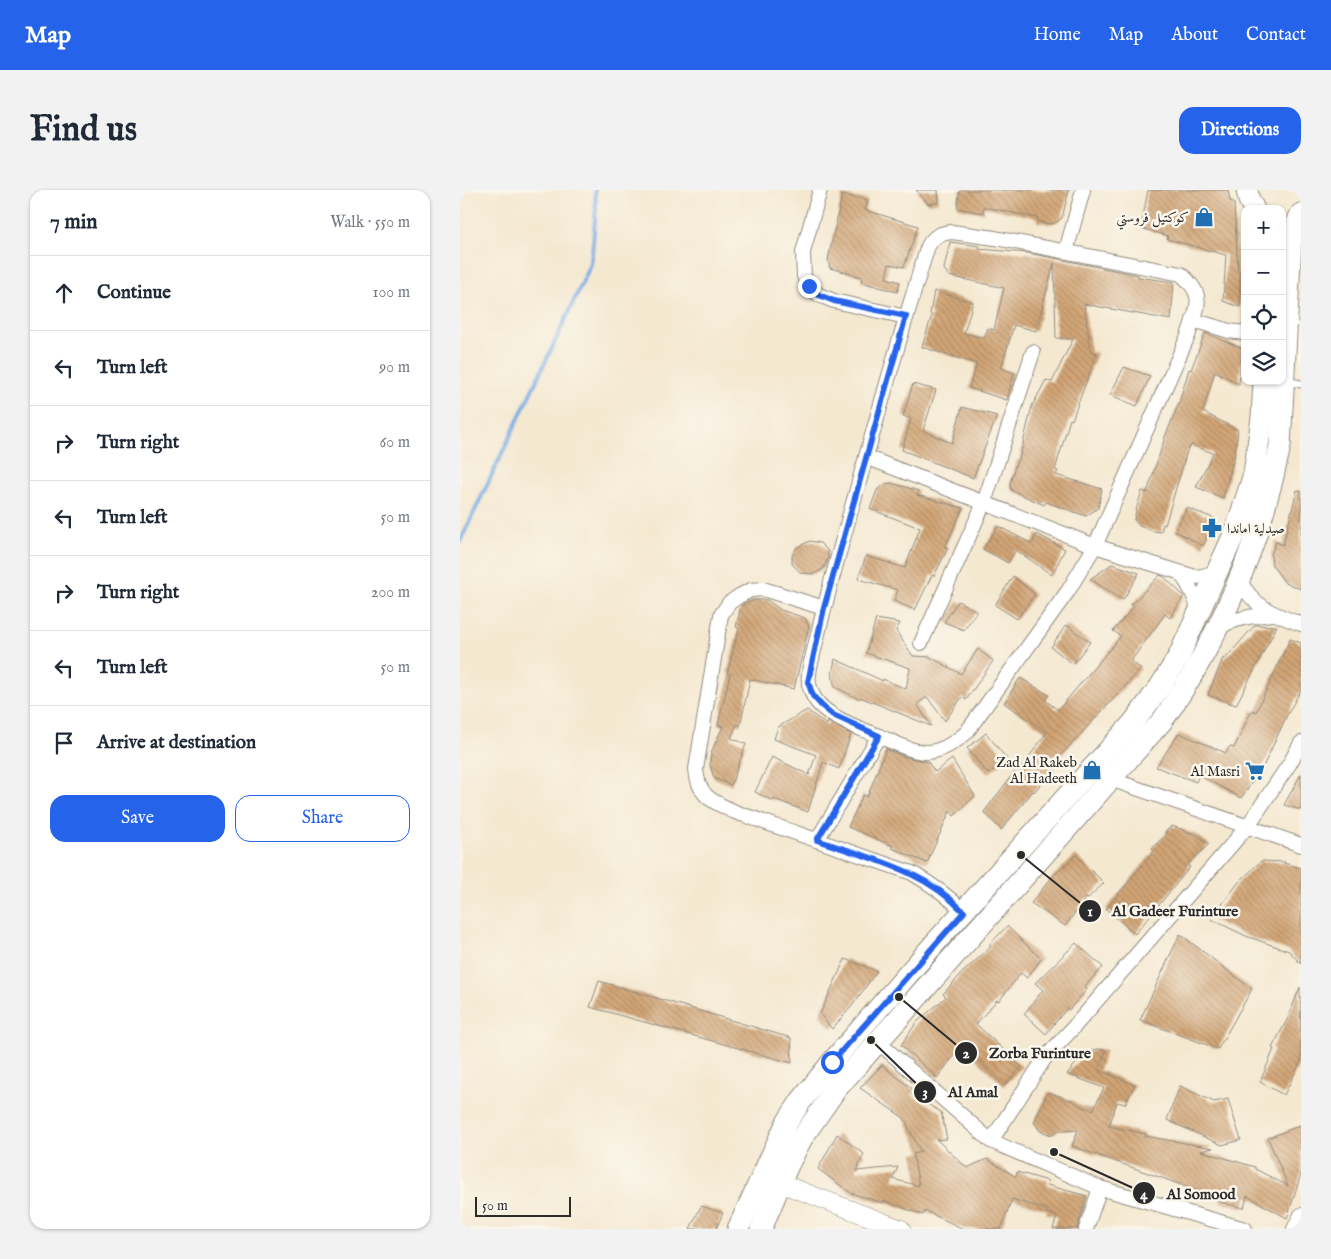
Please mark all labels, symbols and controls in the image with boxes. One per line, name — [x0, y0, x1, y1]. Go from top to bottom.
text: Map — [25, 20, 71, 51]
text: Home — [1034, 24, 1081, 47]
text: Map — [1109, 24, 1143, 47]
text: About — [1171, 24, 1218, 47]
text: Contact — [1246, 24, 1306, 47]
button: Directions — [1179, 107, 1301, 154]
text: Find us — [30, 108, 137, 153]
map controls — [1241, 205, 1286, 385]
button: + — [1241, 205, 1286, 250]
shop icon: كوكتيل فروستي — [1193, 206, 1215, 228]
text: 7 min — [50, 209, 97, 236]
place label: كوكتيل فروستي — [1116, 209, 1189, 230]
text: Walk · 550 m — [330, 213, 410, 233]
button: − — [1241, 250, 1286, 295]
route end — [798, 275, 821, 298]
icon: ahead — [50, 279, 78, 307]
text: Continue — [97, 281, 171, 305]
text: 100 m — [373, 283, 410, 303]
button: locate — [1241, 295, 1286, 340]
button: layers — [1241, 340, 1286, 385]
icon: left — [50, 354, 78, 382]
text: Turn left — [97, 356, 168, 380]
text: 90 m — [379, 358, 410, 378]
icon: right — [50, 429, 78, 457]
text: Turn right — [97, 431, 179, 455]
text: 60 m — [380, 433, 410, 453]
icon: left — [50, 504, 78, 532]
text: Turn left — [97, 506, 168, 530]
text: 50 m — [381, 508, 410, 528]
pharmacy icon: صيدلية اماندا — [1201, 517, 1223, 539]
place label: صيدلية اماندا — [1227, 520, 1285, 538]
icon: right — [50, 579, 78, 607]
text: Turn right — [97, 581, 179, 605]
text: 200 m — [371, 583, 410, 603]
icon: left — [50, 654, 78, 682]
text: Turn left — [97, 656, 168, 680]
text: 50 m — [381, 658, 410, 678]
icon: arrive — [50, 729, 78, 757]
text: Arrive at destination — [97, 731, 256, 755]
place label: Zad Al Rakeb Al Hadeeth — [996, 754, 1078, 788]
shop icon: Zad Al Rakeb Al Hadeeth — [1081, 759, 1103, 781]
supermarket icon: Al Masri — [1244, 760, 1266, 782]
place label: Al Masri — [1190, 763, 1240, 781]
button: Save — [50, 795, 225, 842]
button: Share — [235, 795, 410, 842]
callout: Al Gadeer Furinture — [1077, 896, 1249, 926]
text: 1 — [1087, 902, 1093, 921]
text: Al Gadeer Furinture — [1111, 902, 1238, 921]
callout: Zorba Furinture — [954, 1038, 1101, 1068]
text: 2 — [962, 1044, 970, 1063]
text: Zorba Furinture — [989, 1044, 1091, 1063]
route start — [821, 1051, 844, 1074]
callout: Al Amal — [913, 1077, 1008, 1107]
text: 3 — [922, 1083, 928, 1102]
text: Al Amal — [947, 1083, 999, 1102]
callout: Al Somood — [1132, 1178, 1246, 1208]
text: 4 — [1140, 1185, 1148, 1204]
text: Al Somood — [1166, 1185, 1236, 1204]
scale bar — [475, 1194, 571, 1217]
text: 50 m — [482, 1197, 508, 1215]

